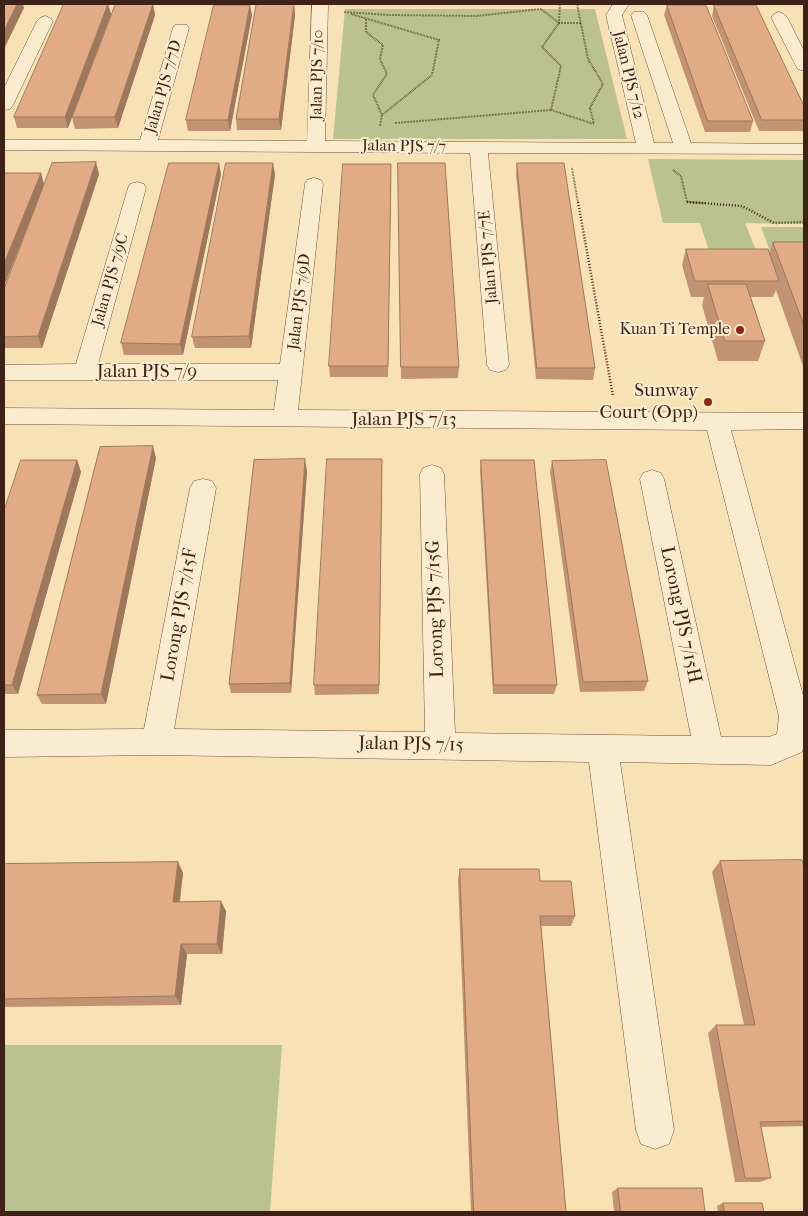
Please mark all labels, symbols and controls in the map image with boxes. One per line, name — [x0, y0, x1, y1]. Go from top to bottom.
street label: Jalan PJS 7/10 — [308, 29, 328, 121]
street label: Jalan PJS 7/12 — [608, 29, 648, 121]
street label: Jalan PJS 7/7D — [142, 38, 186, 136]
street label: Jalan PJS 7/7 — [362, 137, 446, 157]
street label: Jalan PJS 7/7E — [475, 209, 503, 305]
street label: Jalan PJS 7/9C — [89, 231, 133, 329]
street label: Jalan PJS 7/9D — [285, 253, 315, 351]
place label: Kuan Ti Temple — [619, 320, 730, 340]
marker: Kuan Ti Temple — [734, 324, 746, 336]
street label: Jalan PJS 7/9 — [97, 361, 197, 383]
place label: Sunway Court (Opp) — [599, 380, 698, 424]
marker: Sunway Court (Opp) — [702, 396, 714, 408]
street label: Jalan PJS 7/13 — [351, 409, 457, 431]
street label: Lorong PJS 7/15G — [422, 540, 450, 678]
street label: Lorong PJS 7/15H — [654, 544, 706, 686]
street label: Lorong PJS 7/15F — [157, 547, 203, 683]
street label: Jalan PJS 7/15 — [358, 733, 464, 757]

